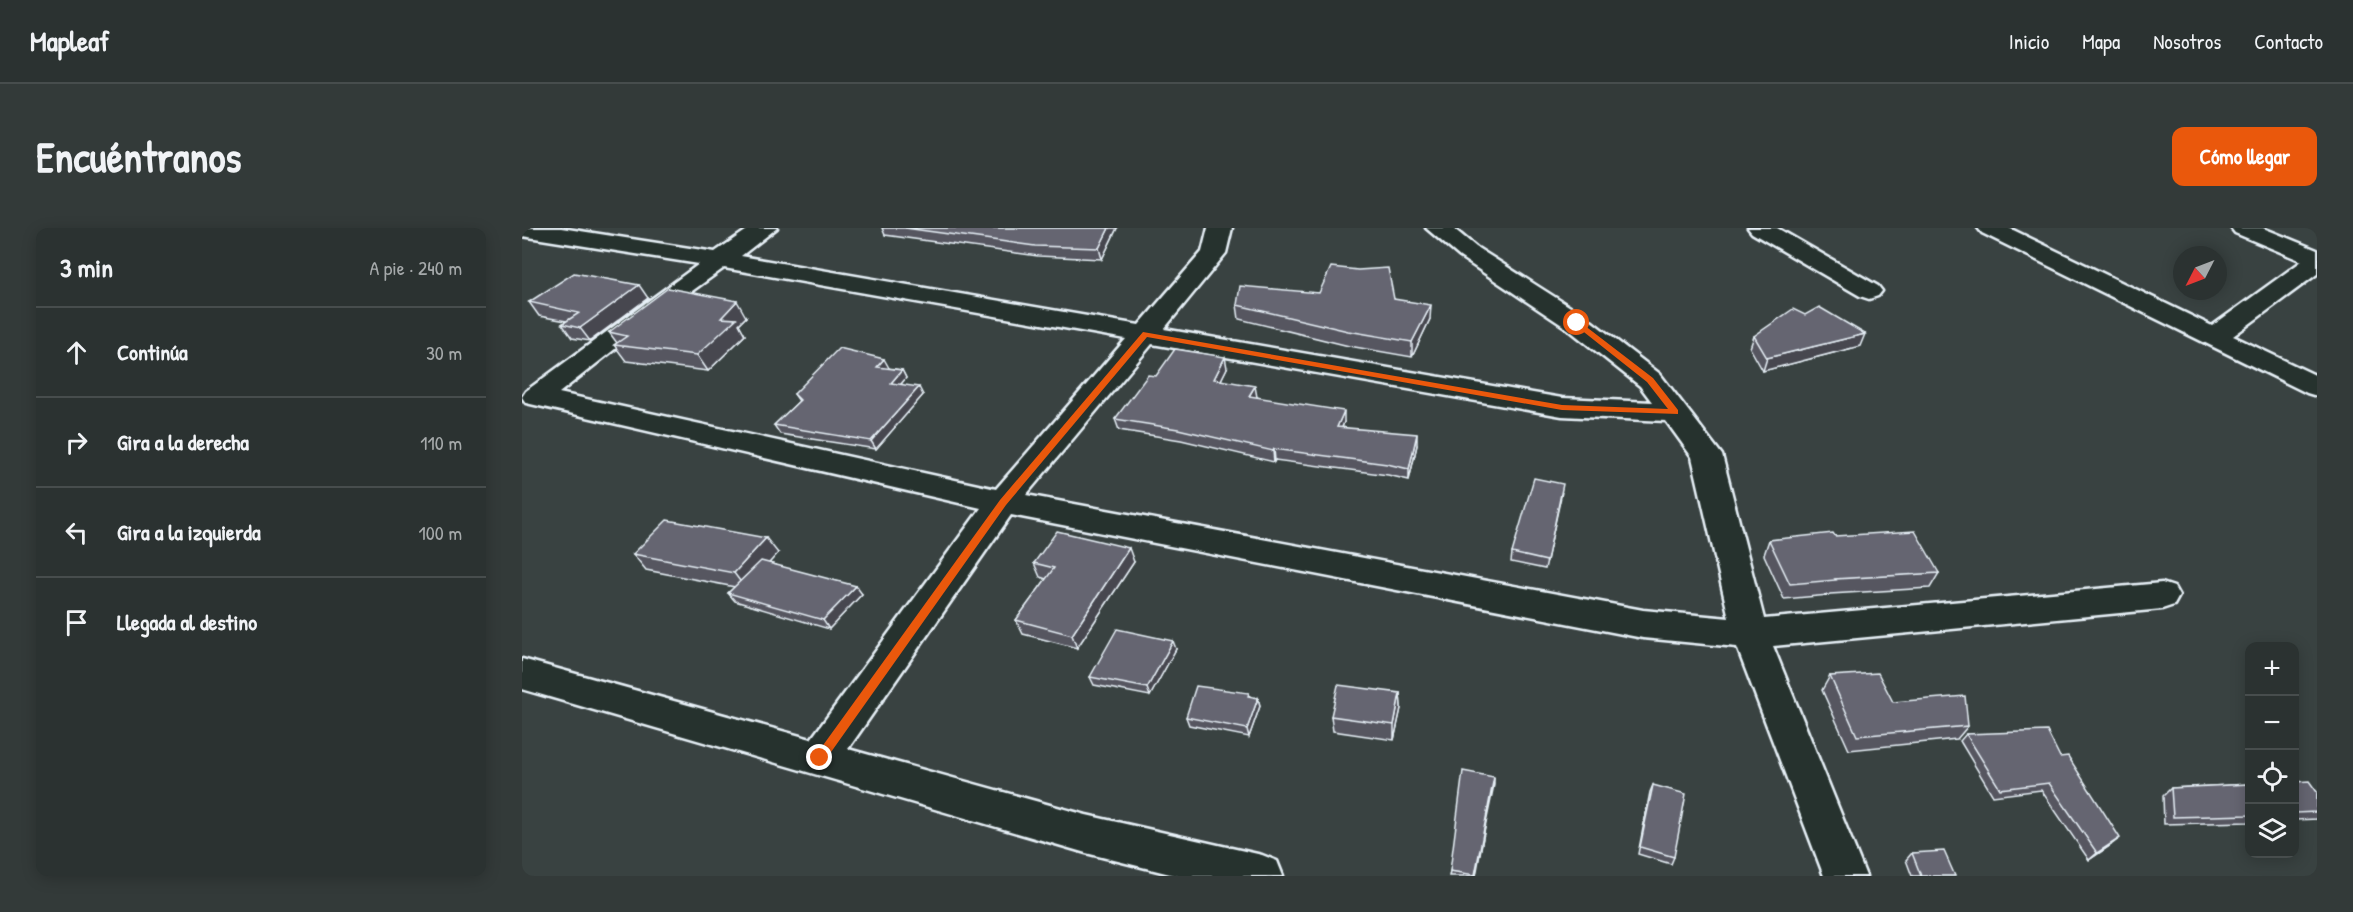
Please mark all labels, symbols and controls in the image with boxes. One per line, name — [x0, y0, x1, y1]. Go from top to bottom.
text: Mapleaf — [30, 22, 109, 60]
text: Inicio — [2009, 27, 2049, 56]
text: Mapa — [2082, 27, 2120, 56]
text: Nosotros — [2153, 27, 2221, 56]
text: Contacto — [2254, 27, 2323, 56]
button: Cómo llegar — [2172, 127, 2317, 186]
text: Encuéntranos — [36, 128, 242, 185]
north arrow — [2173, 246, 2227, 300]
text: 3 min — [60, 250, 113, 285]
text: A pie · 240 m — [369, 254, 462, 281]
route start — [1563, 309, 1589, 335]
icon: ahead — [60, 336, 93, 369]
text: Continúa — [117, 337, 188, 367]
text: 30 m — [426, 339, 462, 366]
icon: right — [60, 426, 93, 459]
text: Gira a la derecha — [117, 427, 249, 457]
text: 110 m — [420, 429, 462, 456]
icon: left — [60, 516, 93, 549]
text: Gira a la izquierda — [117, 517, 261, 547]
text: 100 m — [419, 519, 462, 546]
icon: arrive — [60, 606, 93, 639]
text: Llegada al destino — [117, 607, 257, 637]
map controls — [2245, 642, 2299, 858]
button: + — [2245, 642, 2299, 696]
button: − — [2245, 696, 2299, 750]
route end — [806, 744, 832, 770]
button: locate — [2245, 750, 2299, 804]
button: layers — [2245, 804, 2299, 858]

